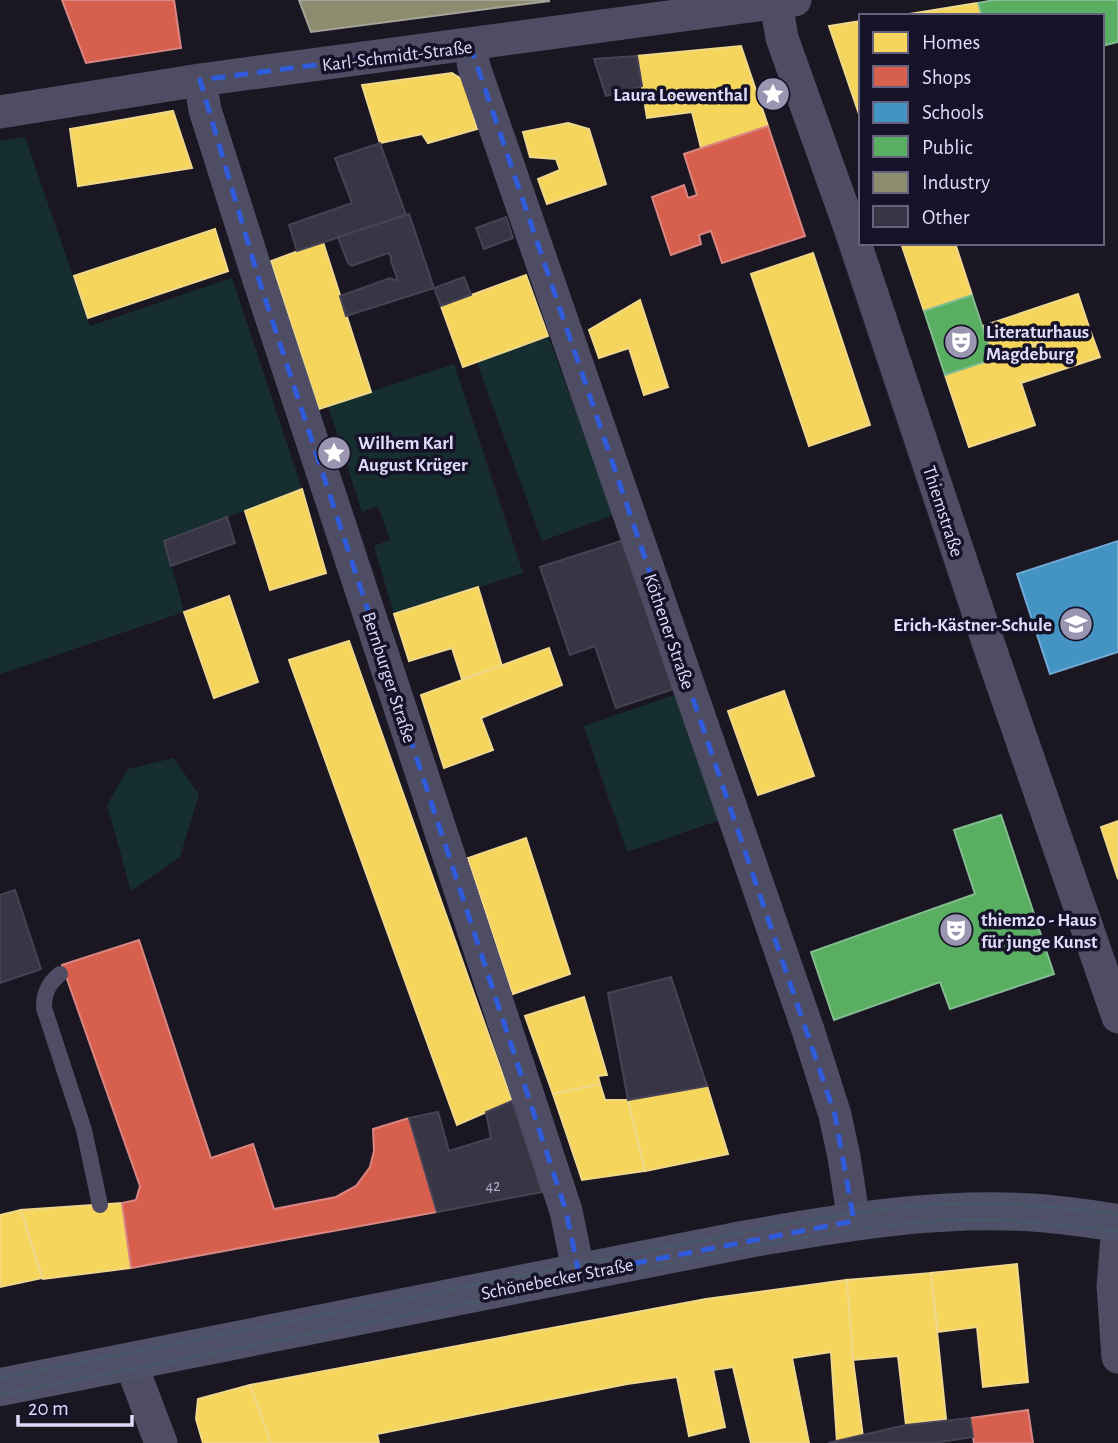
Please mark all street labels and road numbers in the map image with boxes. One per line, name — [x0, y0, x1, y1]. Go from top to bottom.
street label: Karl-Schmidt-Straße — [321, 38, 473, 75]
street label: Thiemstraße — [919, 464, 966, 559]
street label: Köthener Straße — [640, 571, 697, 692]
street label: Bernburger Straße — [358, 610, 419, 745]
street label: Schönebecker Straße — [480, 1255, 635, 1304]

